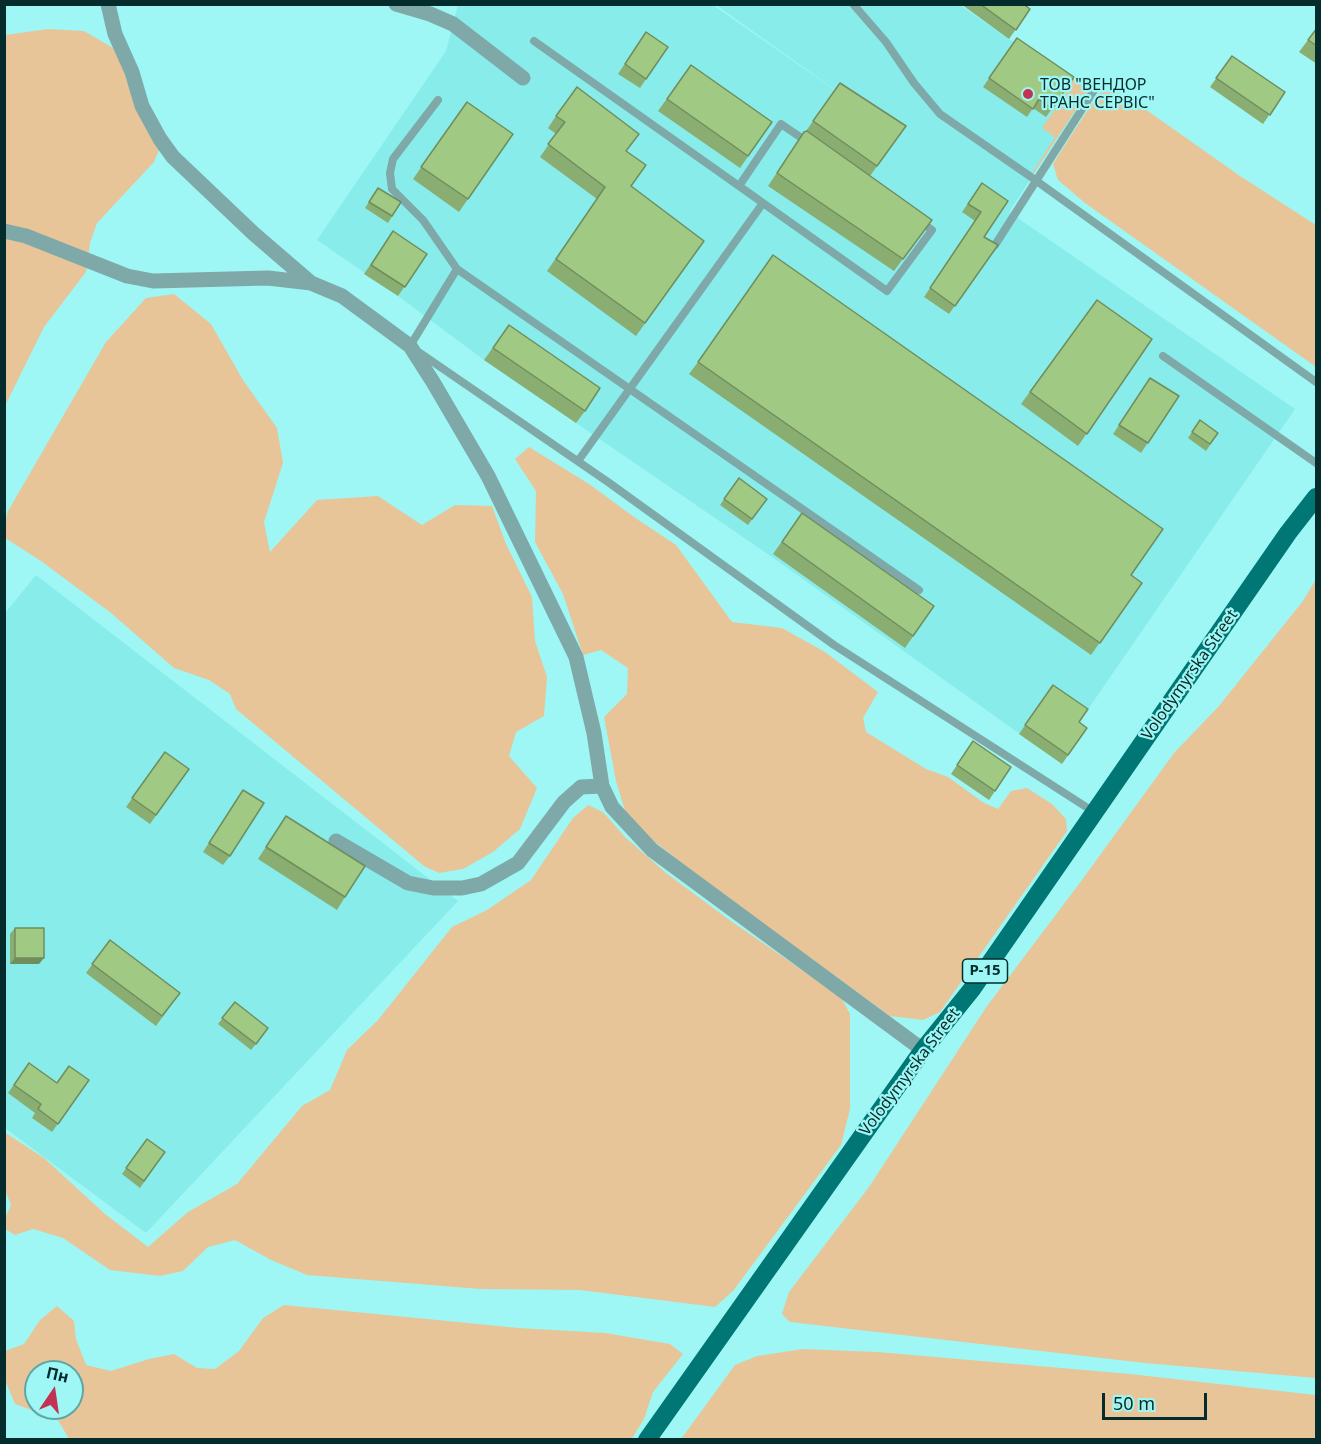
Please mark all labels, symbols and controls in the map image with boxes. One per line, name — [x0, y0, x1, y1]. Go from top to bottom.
place label: ТОВ "ВЕНДОР ТРАНС СЕРВІС" — [1040, 75, 1155, 113]
marker: ТОВ "ВЕНДОР ТРАНС СЕРВІС" — [1021, 87, 1035, 101]
street label: Volodymyrska Street — [1138, 606, 1242, 744]
road number: Р-15 — [962, 959, 1008, 983]
street label: Volodymyrska Street — [856, 1005, 964, 1139]
north arrow — [24, 1360, 84, 1420]
text: Пн — [44, 1361, 71, 1388]
scale bar — [1105, 1381, 1210, 1419]
text: 50 m — [1113, 1391, 1155, 1415]

